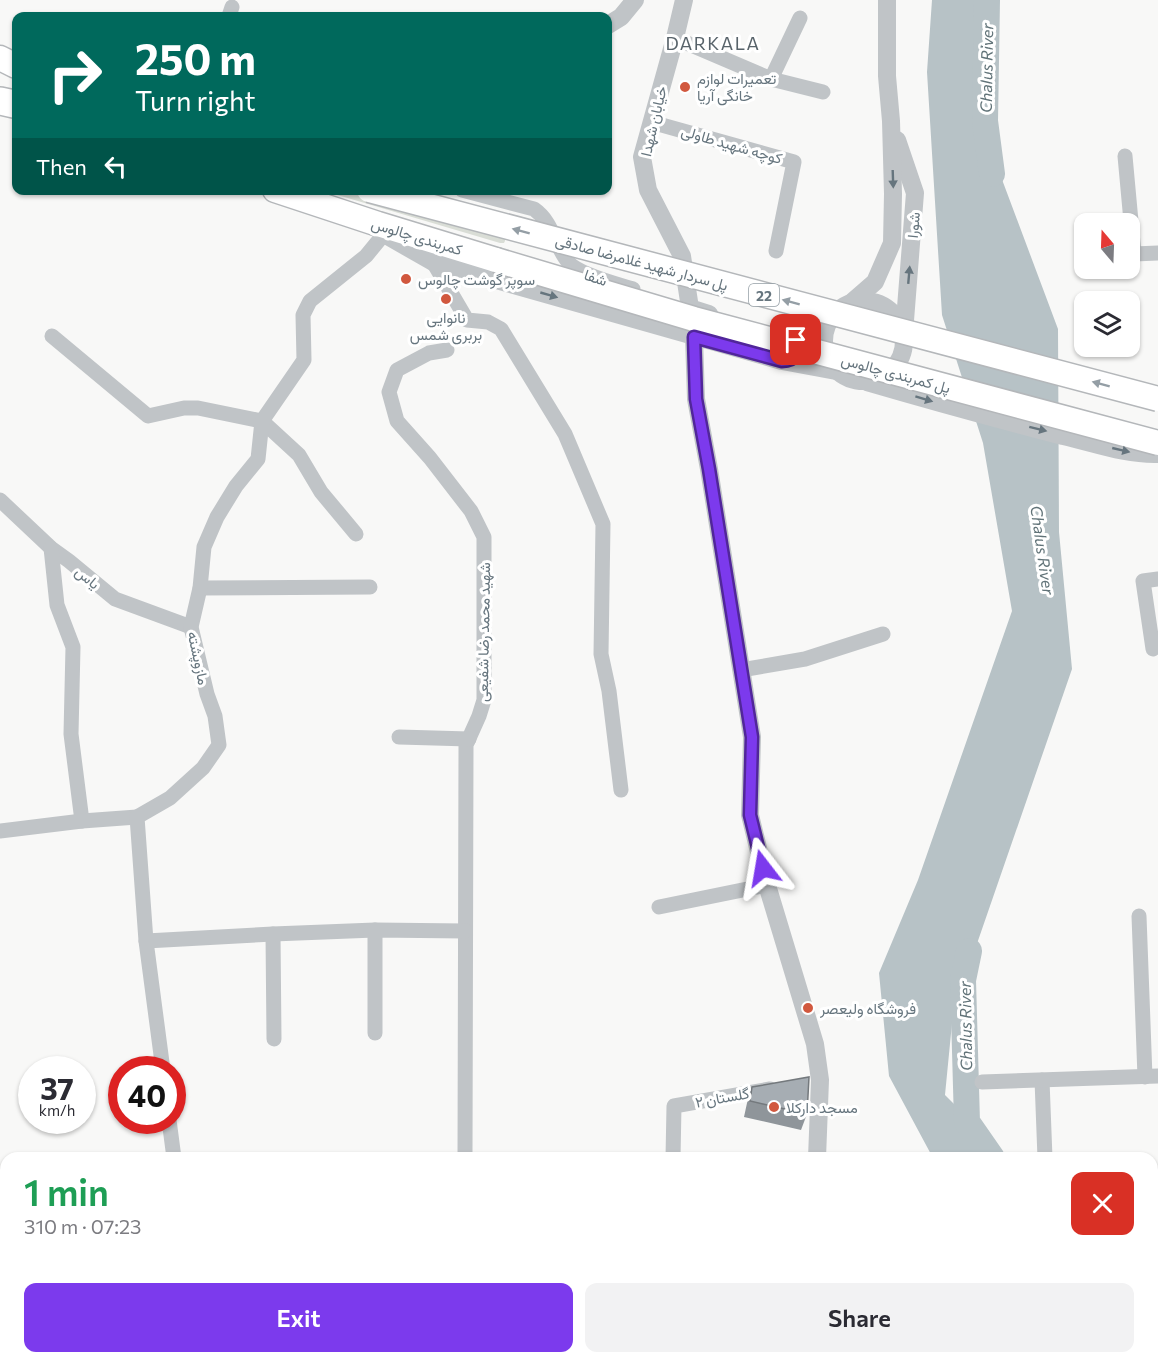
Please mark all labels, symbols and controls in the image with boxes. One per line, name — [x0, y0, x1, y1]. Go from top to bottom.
water label: Chalus River — [976, 22, 996, 113]
text: 250 m — [135, 32, 256, 84]
district label: DARKALA — [666, 32, 760, 54]
icon: right — [36, 36, 114, 114]
place label: تعمیرات لوازم خانگی آریا — [697, 69, 777, 106]
marker: تعمیرات لوازم خانگی آریا — [678, 80, 692, 94]
text: Turn right — [135, 84, 255, 117]
street label: خیابان شهدا — [636, 84, 671, 158]
street label: کوچه شهید طاولی — [679, 121, 785, 169]
icon: left — [99, 150, 132, 183]
text: Then — [36, 153, 87, 180]
one-way arrow — [888, 170, 897, 189]
street label: شورا — [903, 211, 924, 239]
north arrow — [1074, 213, 1140, 279]
map controls — [1074, 213, 1140, 357]
street label: کمربندی چالوس — [369, 214, 465, 260]
one-way arrow — [512, 225, 530, 235]
street label: پل سردار شهید غلامرضا صادقی — [553, 230, 730, 296]
street label: شفا — [582, 265, 610, 289]
one-way arrow — [904, 266, 914, 285]
place label: سوپر گوشت چالوس — [418, 270, 535, 290]
marker: سوپر گوشت چالوس — [399, 272, 413, 286]
road number: 22 — [749, 284, 779, 306]
one-way arrow — [540, 291, 558, 300]
button: layers — [1074, 291, 1140, 357]
marker: نانوایی بربری شمس — [439, 292, 453, 306]
one-way arrow — [782, 297, 800, 306]
place label: نانوایی بربری شمس — [410, 308, 482, 345]
pin — [770, 314, 821, 365]
icon: arrive — [779, 323, 812, 356]
street label: پل کمربندی چالوس — [839, 350, 953, 398]
one-way arrow — [1092, 378, 1111, 388]
one-way arrow — [915, 395, 933, 404]
one-way arrow — [1029, 425, 1047, 435]
one-way arrow — [1112, 445, 1131, 455]
water label: Chalus River — [1027, 504, 1059, 596]
street label: یاس — [71, 562, 104, 594]
street label: شهید محمد رضا شفیعی — [473, 562, 495, 702]
street label: مازوپشته — [183, 630, 213, 687]
position arrow — [731, 836, 795, 900]
water label: Chalus River — [955, 980, 975, 1071]
place label: فروشگاه ولیعصر — [819, 999, 916, 1018]
marker: فروشگاه ولیعصر — [801, 1001, 815, 1015]
speed limit sign: 40 — [108, 1056, 186, 1134]
text: 37 — [40, 1069, 74, 1106]
street label: گلستان ۲ — [694, 1083, 751, 1112]
place label: مسجد دارکلا — [786, 1098, 858, 1117]
marker: مسجد دارکلا — [767, 1100, 781, 1114]
text: km/h — [39, 1101, 75, 1119]
text: 1 min — [24, 1169, 109, 1213]
button: close — [1071, 1172, 1134, 1235]
text: 310 m · 07:23 — [24, 1214, 141, 1238]
button: Exit — [24, 1283, 573, 1352]
button: Share — [585, 1283, 1134, 1352]

